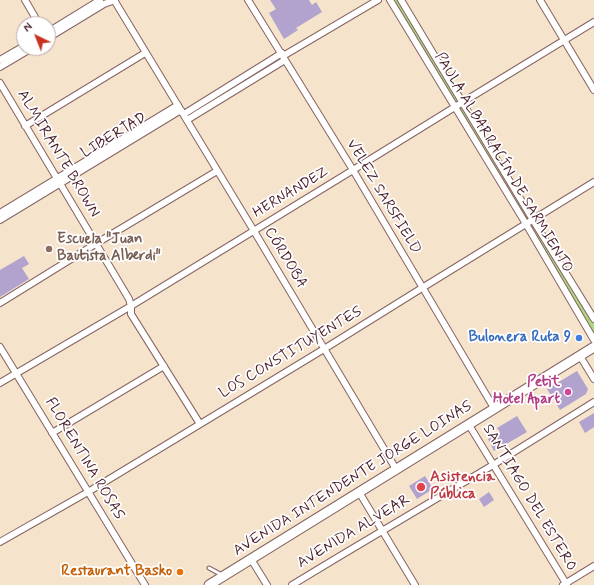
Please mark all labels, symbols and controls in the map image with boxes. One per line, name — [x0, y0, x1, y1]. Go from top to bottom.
north arrow — [16, 16, 56, 56]
text: N — [21, 20, 36, 36]
street label: PAULA ALBARRACÍN DE SARMIENTO — [430, 50, 576, 276]
street label: ALMIRANTE BROWN — [13, 87, 103, 221]
street label: LIBERTAD — [78, 109, 150, 163]
street label: VELEZ SARSFIELD — [342, 136, 424, 258]
street label: HERNANDEZ — [250, 163, 332, 223]
street label: CÓRDOBA — [260, 224, 310, 292]
place label: Escuela "Juan Bautista Alberdi" — [57, 231, 161, 266]
marker: Escuela "Juan Bautista Alberdi" — [44, 244, 54, 254]
street label: LOS CONSTITUYENTES — [216, 303, 366, 403]
place label: Bulonera Ruta 9 — [469, 329, 571, 347]
marker: Bulonera Ruta 9 — [574, 333, 584, 343]
place label: Petit Hotel Apart — [493, 374, 560, 409]
marker: Petit Hotel Apart — [563, 387, 573, 397]
street label: FLORENTINA ROSAS — [40, 395, 128, 523]
street label: AVENIDA INTENDENTE JORGE LOINAS — [230, 398, 476, 560]
street label: SANTIAGO DEL ESTERO — [478, 421, 580, 575]
place label: Asistencia Pública — [430, 469, 495, 504]
marker: Asistencia Pública — [415, 481, 427, 493]
street label: AVENIDA ALVEAR — [294, 491, 414, 573]
place label: Restaurant Basko — [61, 563, 172, 581]
marker: Restaurant Basko — [175, 567, 185, 577]

